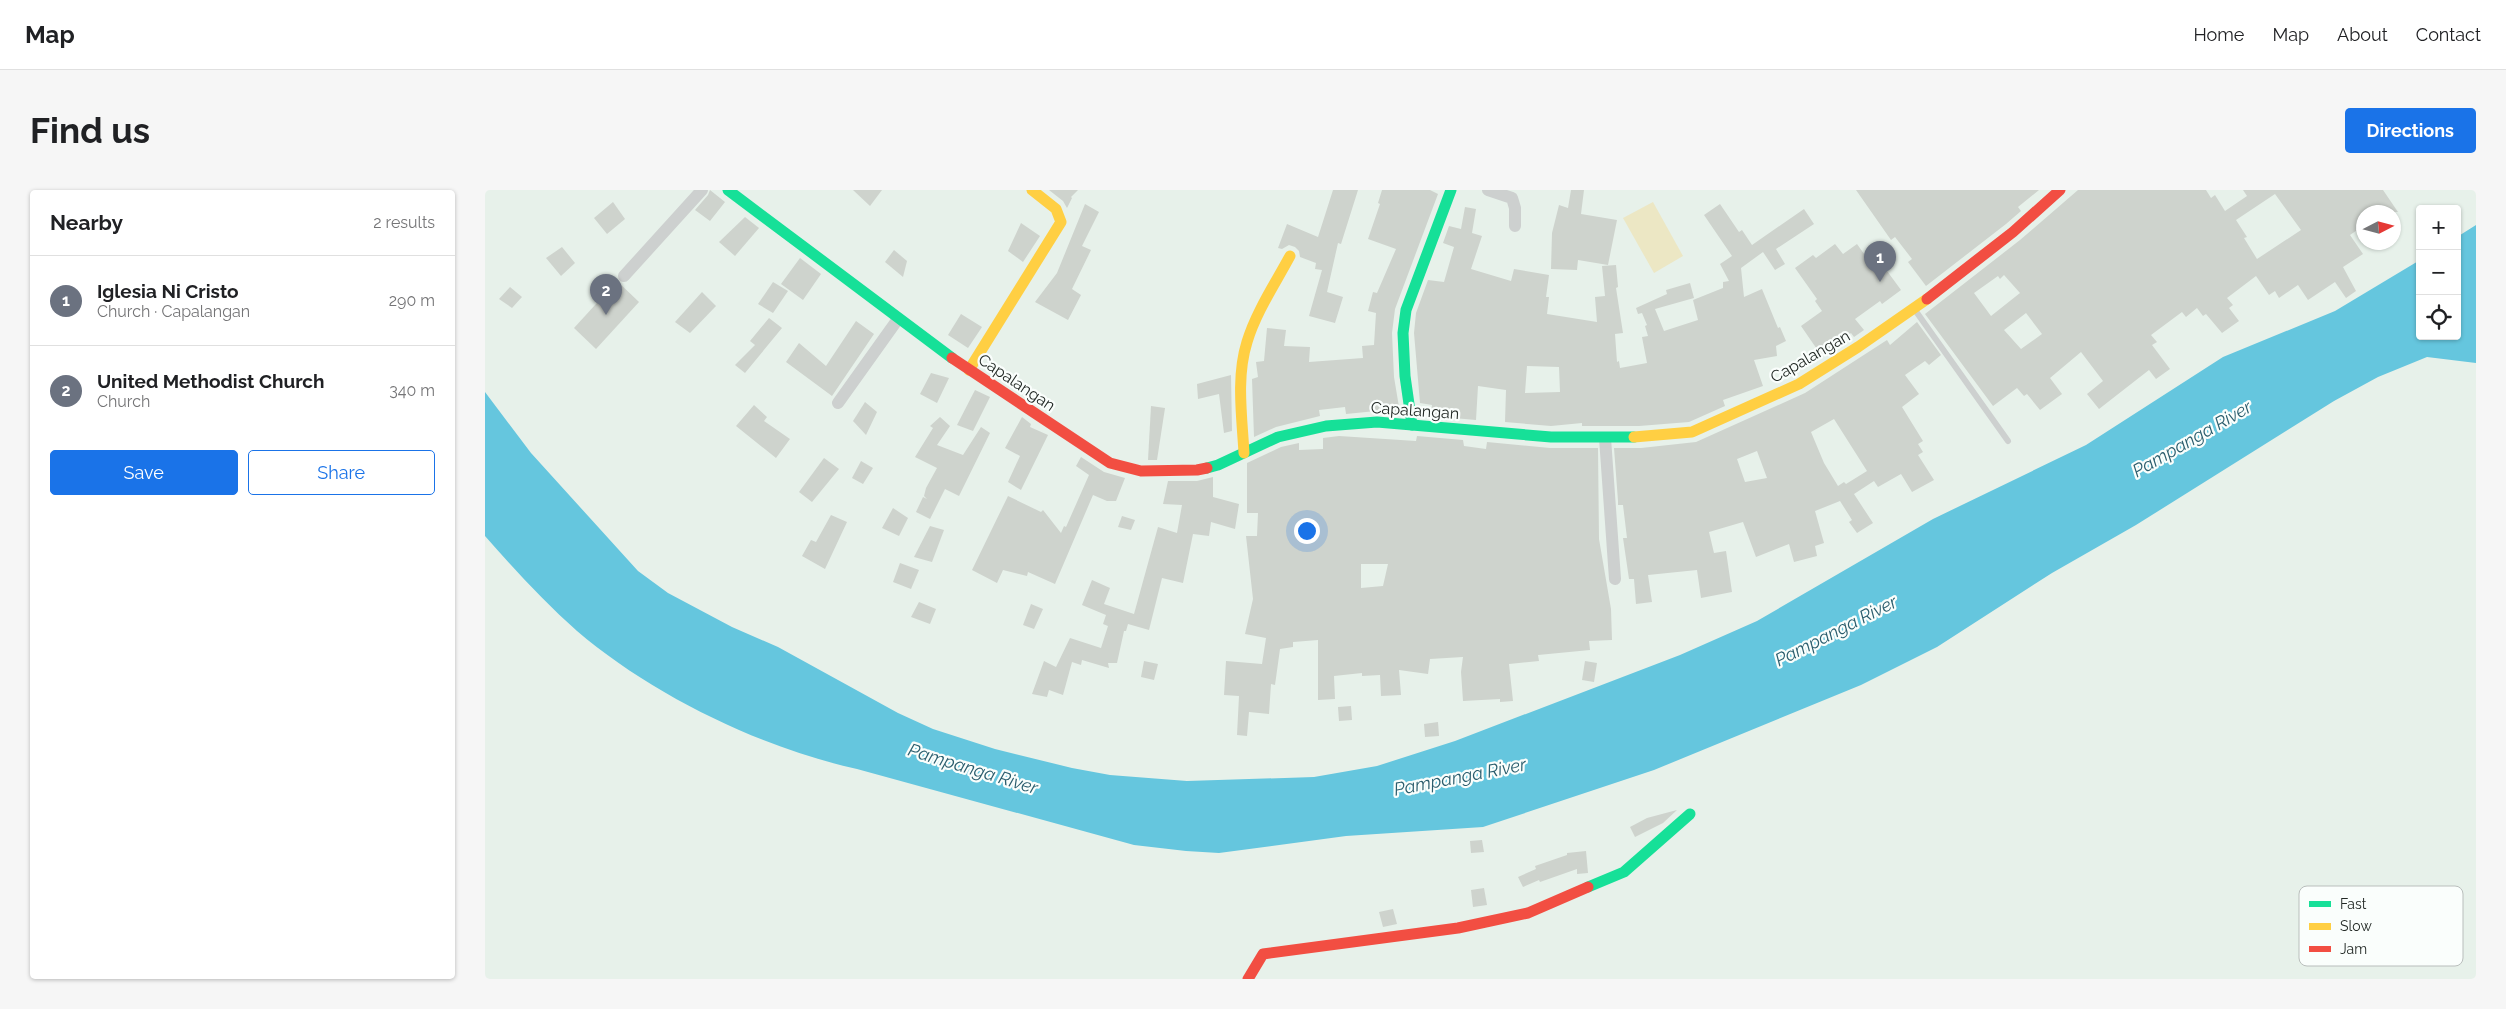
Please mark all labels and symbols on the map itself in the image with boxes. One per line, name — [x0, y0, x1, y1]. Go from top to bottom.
north arrow — [2356, 205, 2401, 250]
pin: 1 — [1864, 241, 1896, 282]
pin: 2 — [590, 274, 622, 315]
street label: Capalangan — [1767, 326, 1853, 387]
street label: Capalangan — [975, 350, 1059, 415]
water label: Pampanga River — [2128, 396, 2256, 481]
street label: Capalangan — [1370, 398, 1460, 423]
your location — [1294, 518, 1320, 544]
water label: Pampanga River — [1771, 590, 1901, 670]
water label: Pampanga River — [906, 739, 1041, 798]
water label: Pampanga River — [1392, 753, 1529, 800]
legend — [2299, 886, 2463, 966]
text: Fast — [2340, 896, 2367, 912]
text: Slow — [2340, 918, 2372, 934]
text: Jam — [2340, 941, 2367, 957]

